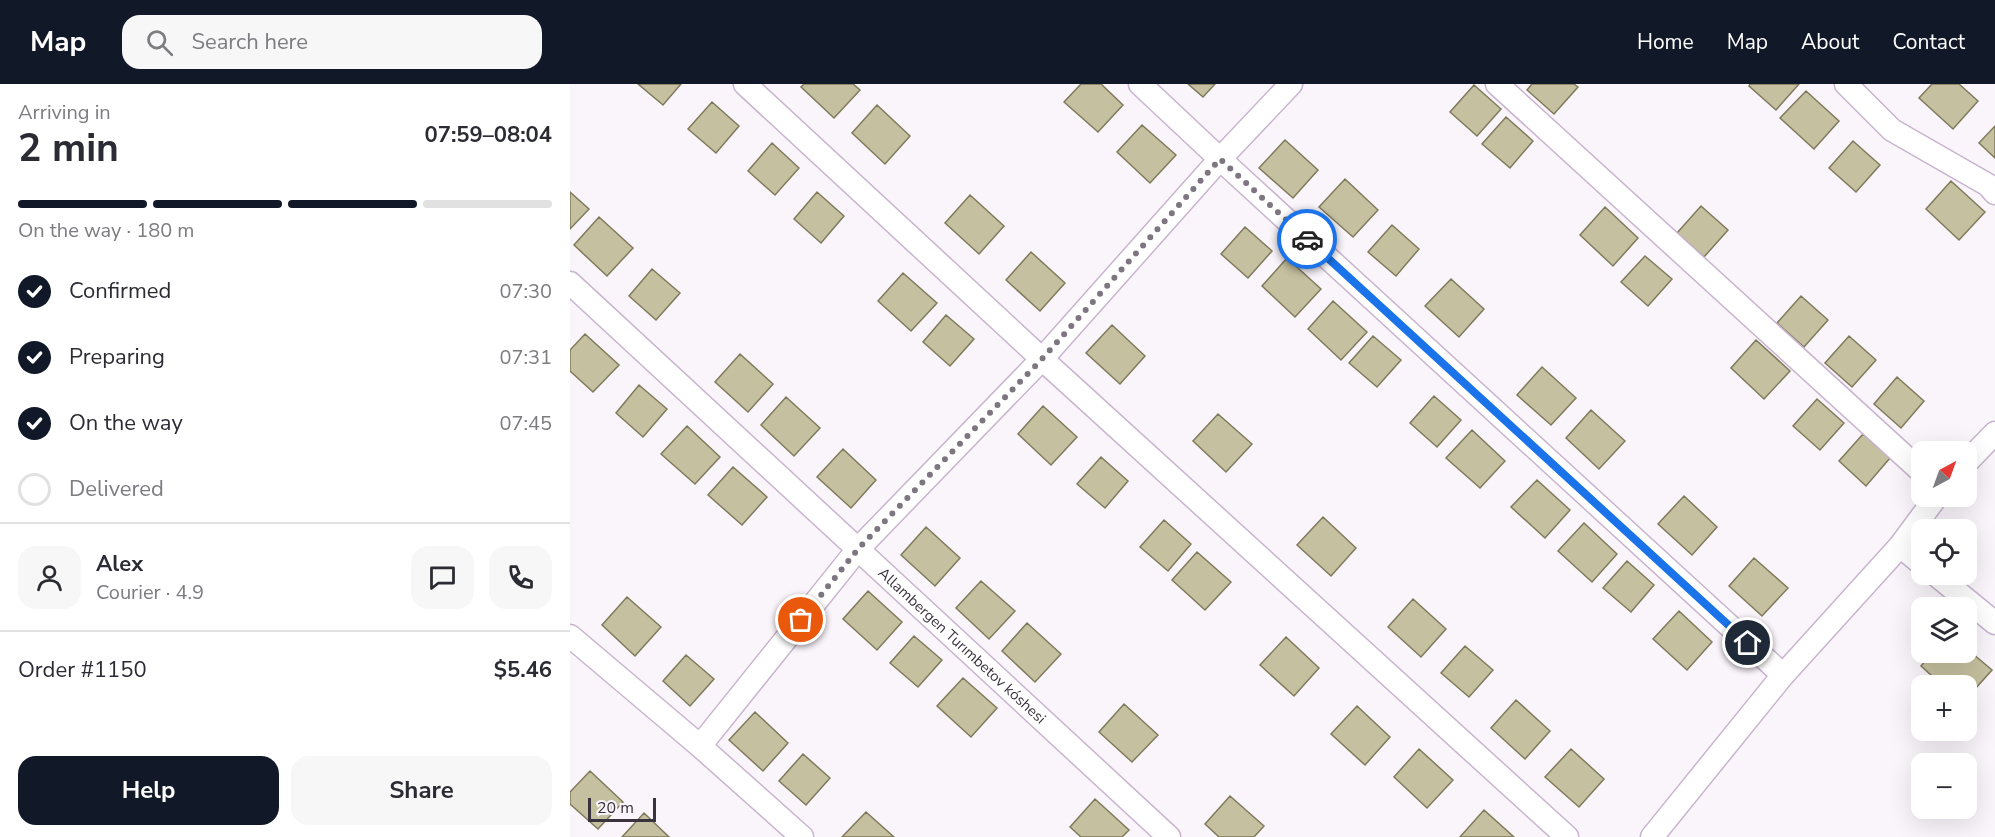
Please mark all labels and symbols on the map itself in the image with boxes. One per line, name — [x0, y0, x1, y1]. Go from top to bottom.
courier — [1277, 209, 1337, 269]
north arrow — [1911, 441, 1977, 507]
street label: Allambergen Turımbetov kóshesi — [874, 563, 1050, 728]
pin — [775, 594, 826, 645]
pin — [1722, 617, 1773, 668]
scale bar — [588, 795, 656, 822]

